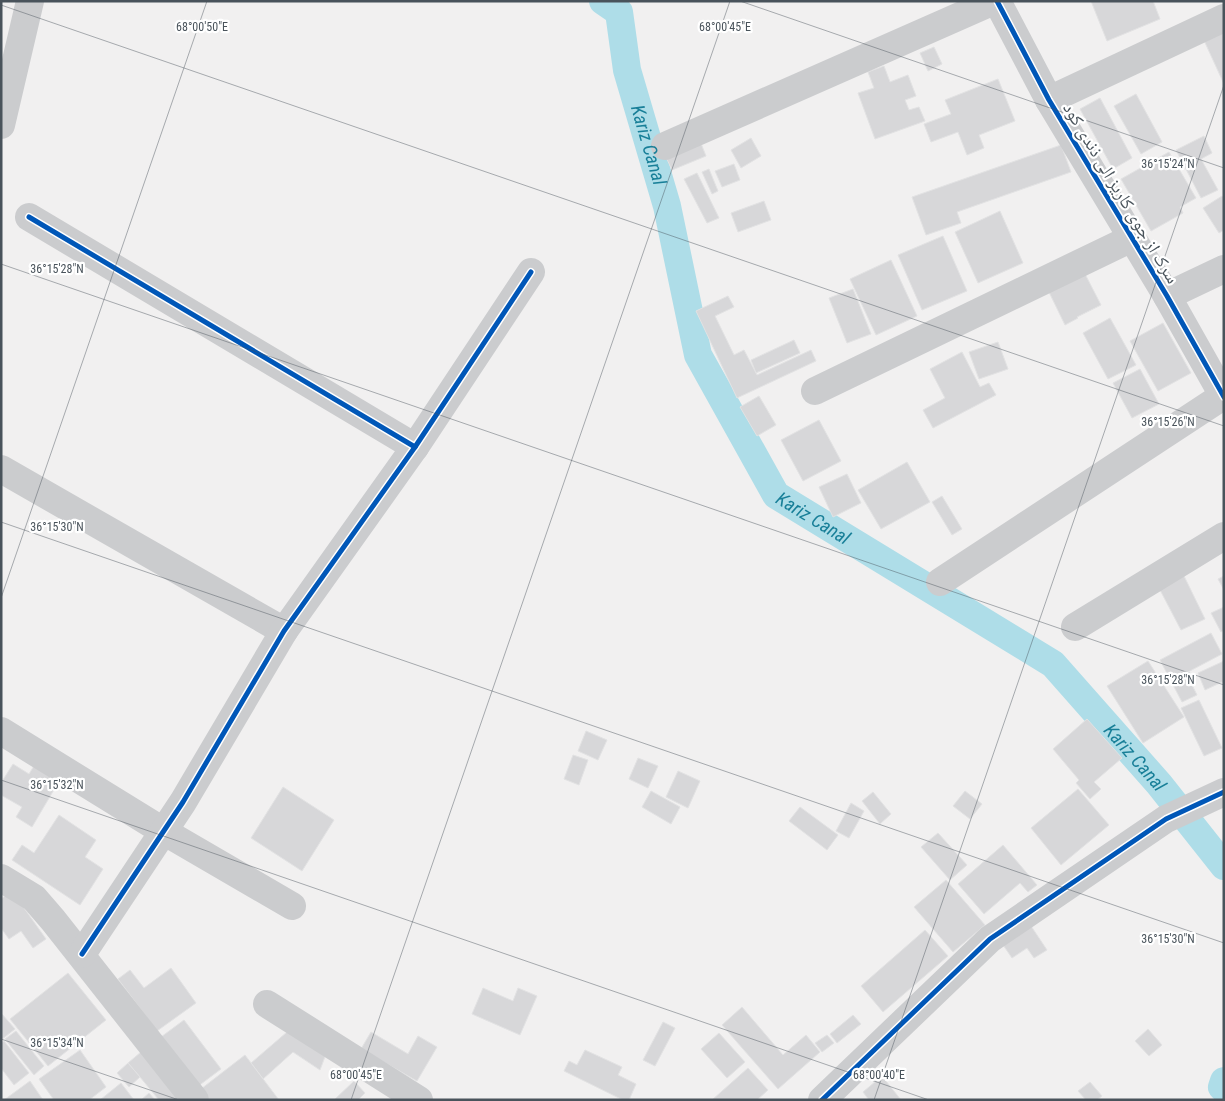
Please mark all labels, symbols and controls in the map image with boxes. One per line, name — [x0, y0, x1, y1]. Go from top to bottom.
text: 68°00'50"E — [176, 20, 228, 34]
text: 68°00'45"E — [699, 20, 751, 34]
street label: سرک از جوی کاریز الی ذندی کود — [1058, 98, 1184, 288]
water label: Kariz Canal — [626, 102, 671, 189]
text: 36°15'24"N — [1141, 157, 1195, 171]
text: 36°15'28"N — [30, 262, 84, 276]
text: 36°15'26"N — [1141, 415, 1195, 429]
water label: Kariz Canal — [772, 487, 855, 550]
text: 36°15'30"N — [30, 520, 84, 534]
text: 36°15'28"N — [1141, 673, 1195, 687]
water label: Kariz Canal — [1099, 719, 1171, 796]
text: 36°15'32"N — [30, 778, 84, 792]
text: 36°15'30"N — [1141, 932, 1195, 946]
text: 36°15'34"N — [30, 1036, 84, 1050]
text: 68°00'45"E — [330, 1068, 382, 1082]
text: 68°00'40"E — [853, 1068, 905, 1082]

